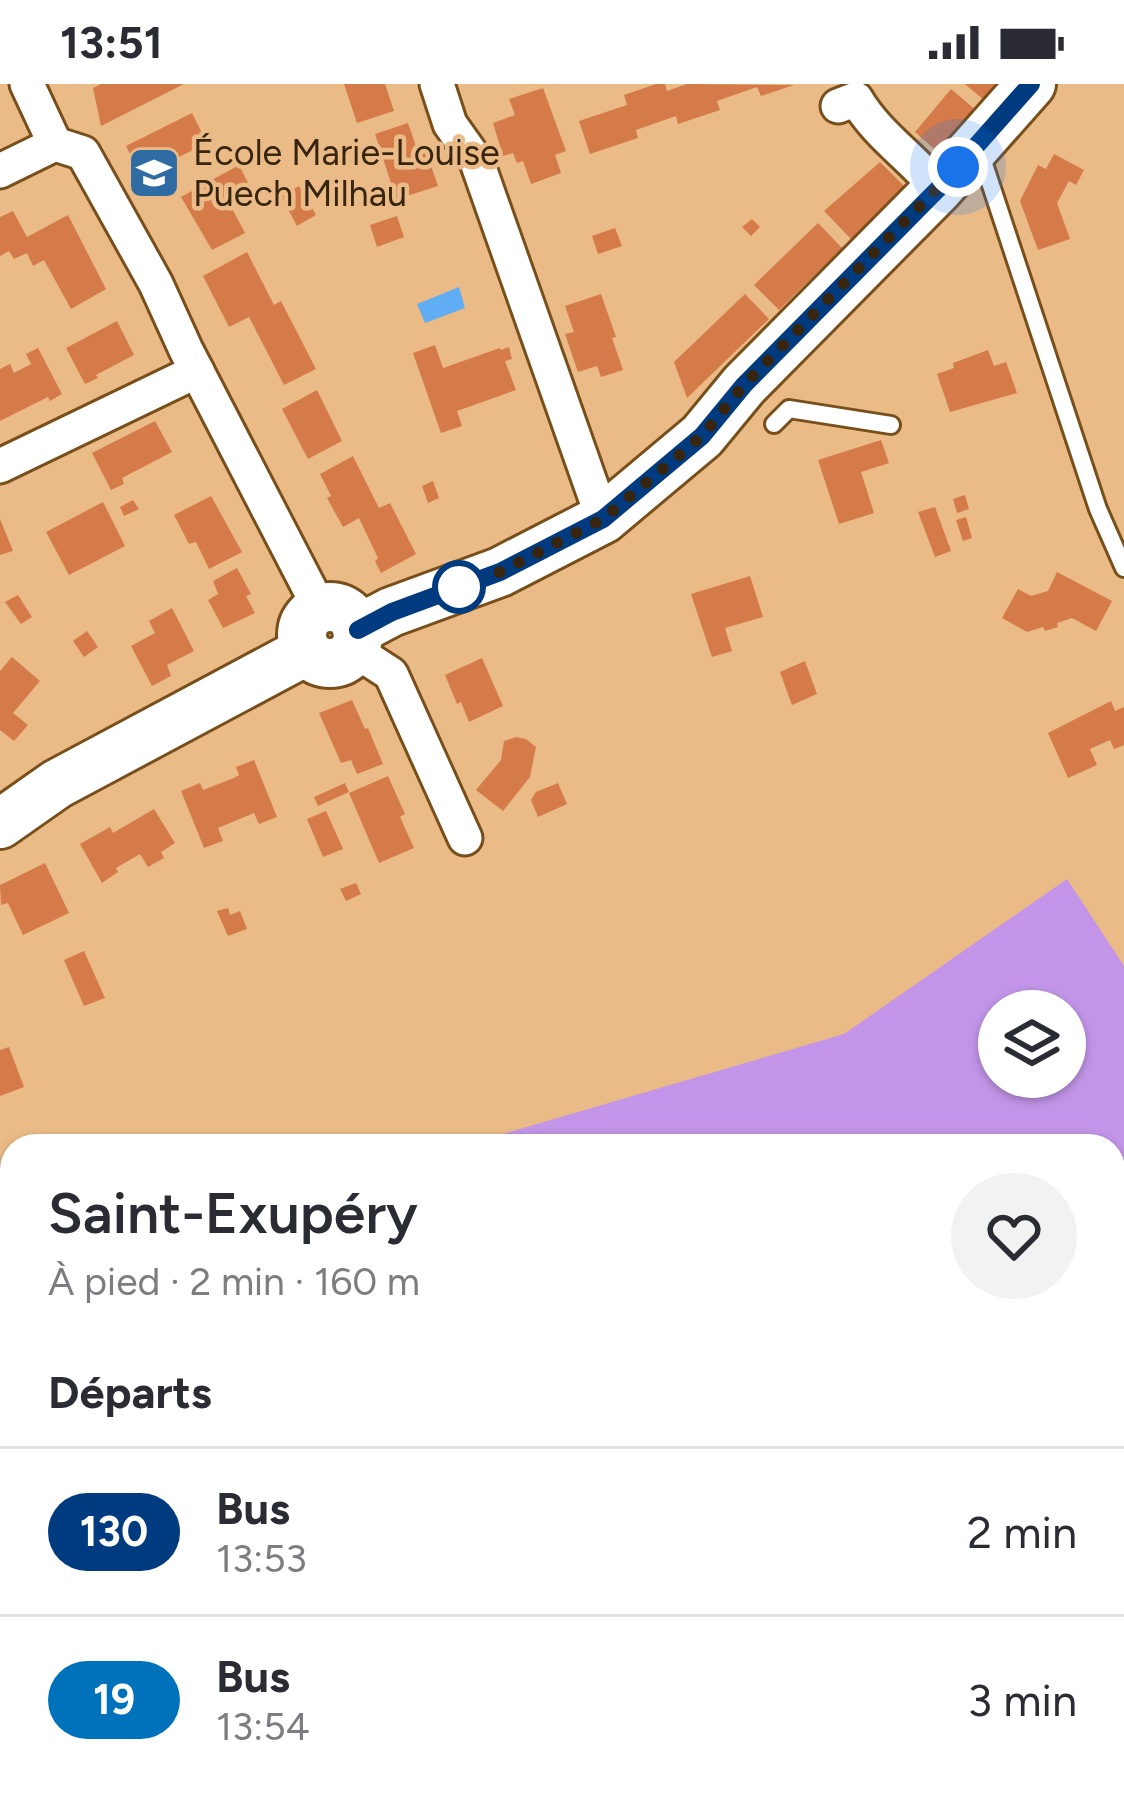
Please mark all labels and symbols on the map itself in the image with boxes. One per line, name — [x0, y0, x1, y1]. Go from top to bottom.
place label: École Marie-Louise Puech Milhau — [193, 131, 500, 215]
your location — [928, 137, 988, 197]
school or university icon: École Marie-Louise Puech Milhau — [126, 145, 182, 201]
unlabelled marker — [434, 562, 484, 612]

